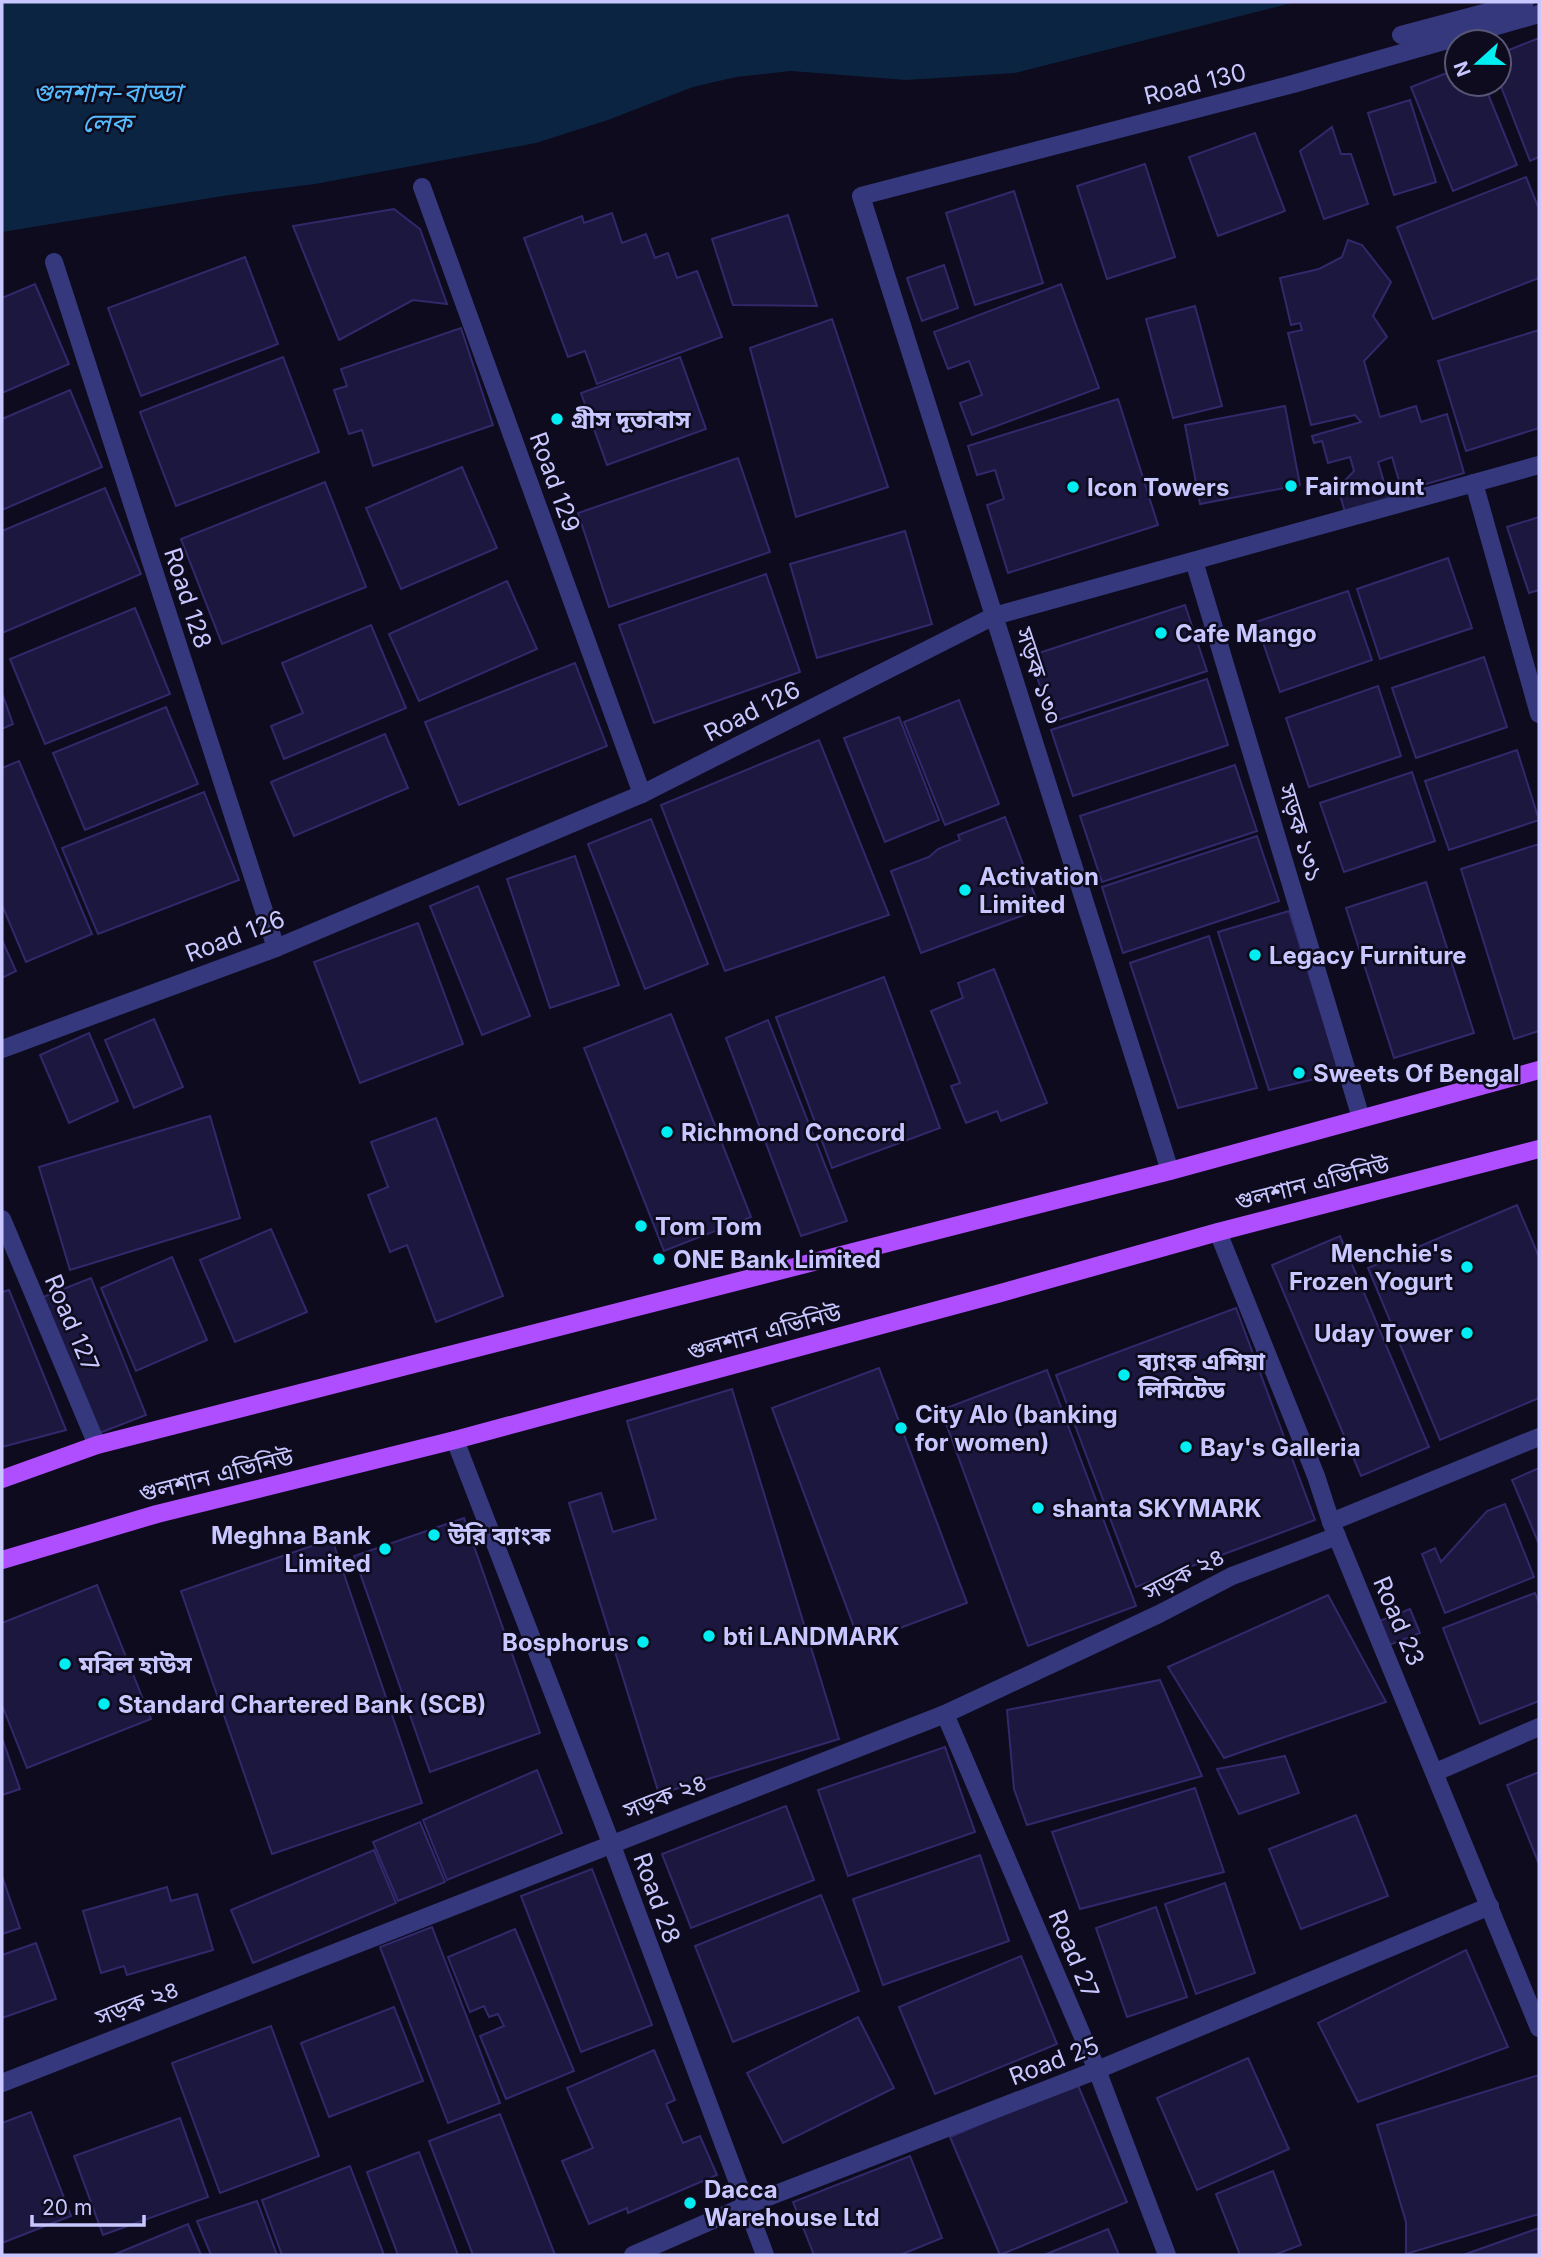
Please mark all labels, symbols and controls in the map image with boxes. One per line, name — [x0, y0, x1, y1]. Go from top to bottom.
north arrow — [1443, 28, 1513, 98]
street label: Road 130 — [1141, 57, 1249, 111]
text: N — [1449, 58, 1476, 80]
water label: গুলশান-বাড্ডা লেক — [32, 77, 187, 138]
place label: গ্রীস দূতাবাস — [571, 405, 691, 434]
marker: গ্রীস দূতাবাস — [549, 411, 565, 427]
street label: Road 129 — [524, 428, 586, 536]
place label: Fairmount — [1305, 472, 1425, 501]
place label: Icon Towers — [1087, 473, 1229, 502]
marker: Fairmount — [1283, 478, 1299, 494]
marker: Icon Towers — [1065, 479, 1081, 495]
street label: Road 128 — [158, 544, 218, 652]
place label: Cafe Mango — [1175, 619, 1317, 648]
street label: সড়ক ১৩০ — [1009, 623, 1068, 728]
marker: Cafe Mango — [1153, 625, 1169, 641]
street label: Road 126 — [699, 674, 805, 748]
street label: সড়ক ১৩১ — [1272, 780, 1330, 885]
place label: Activation Limited — [979, 862, 1099, 919]
marker: Activation Limited — [957, 882, 973, 898]
street label: Road 126 — [181, 904, 289, 968]
place label: Legacy Furniture — [1269, 941, 1467, 970]
marker: Legacy Furniture — [1247, 947, 1263, 963]
place label: Sweets Of Bengal — [1313, 1059, 1520, 1088]
marker: Sweets Of Bengal — [1291, 1065, 1307, 1081]
place label: Richmond Concord — [681, 1118, 905, 1147]
marker: Richmond Concord — [659, 1124, 675, 1140]
street label: গুলশান এভিনিউ — [1232, 1150, 1393, 1216]
place label: Tom Tom — [655, 1212, 762, 1241]
marker: Tom Tom — [633, 1218, 649, 1234]
place label: Menchie's Frozen Yogurt — [1289, 1239, 1453, 1296]
place label: ONE Bank Limited — [673, 1245, 881, 1274]
marker: ONE Bank Limited — [651, 1251, 667, 1267]
marker: Menchie's Frozen Yogurt — [1459, 1259, 1475, 1275]
street label: Road 127 — [39, 1270, 105, 1376]
street label: গুলশান এভিনিউ — [684, 1297, 845, 1366]
place label: Uday Tower — [1314, 1319, 1453, 1348]
marker: Uday Tower — [1459, 1325, 1475, 1341]
place label: ব্যাংক এশিয়া লিমিটেড — [1137, 1347, 1266, 1404]
marker: ব্যাংক এশিয়া লিমিটেড — [1116, 1367, 1132, 1383]
place label: City Alo (banking for women) — [915, 1400, 1118, 1457]
marker: City Alo (banking for women) — [893, 1420, 909, 1436]
place label: Bay's Galleria — [1200, 1433, 1361, 1462]
marker: Bay's Galleria — [1178, 1439, 1194, 1455]
street label: গুলশান এভিনিউ — [136, 1442, 297, 1508]
place label: shanta SKYMARK — [1052, 1494, 1262, 1523]
marker: shanta SKYMARK — [1030, 1500, 1046, 1516]
place label: Meghna Bank Limited — [211, 1521, 371, 1578]
place label: উরি ব্যাংক — [447, 1521, 551, 1550]
marker: উরি ব্যাংক — [426, 1527, 442, 1543]
marker: Meghna Bank Limited — [377, 1541, 393, 1557]
street label: সড়ক ২৪ — [1138, 1541, 1229, 1607]
street label: Road 23 — [1367, 1572, 1431, 1670]
place label: bti LANDMARK — [723, 1622, 900, 1651]
place label: Bosphorus — [502, 1628, 629, 1657]
marker: bti LANDMARK — [701, 1628, 717, 1644]
marker: Bosphorus — [635, 1634, 651, 1650]
place label: মবিল হাউস — [78, 1650, 192, 1679]
marker: মবিল হাউস — [57, 1656, 73, 1672]
place label: Standard Chartered Bank (SCB) — [118, 1690, 486, 1719]
marker: Standard Chartered Bank (SCB) — [96, 1696, 112, 1712]
street label: সড়ক ২৪ — [618, 1767, 711, 1825]
street label: Road 28 — [627, 1849, 687, 1947]
street label: Road 27 — [1043, 1906, 1105, 2002]
street label: সড়ক ২৪ — [90, 1974, 183, 2032]
street label: Road 25 — [1005, 2031, 1103, 2091]
place label: Dacca Warehouse Ltd — [704, 2175, 880, 2232]
scale bar — [32, 2184, 144, 2228]
text: 20 m — [42, 2195, 92, 2220]
marker: Dacca Warehouse Ltd — [682, 2195, 698, 2211]

